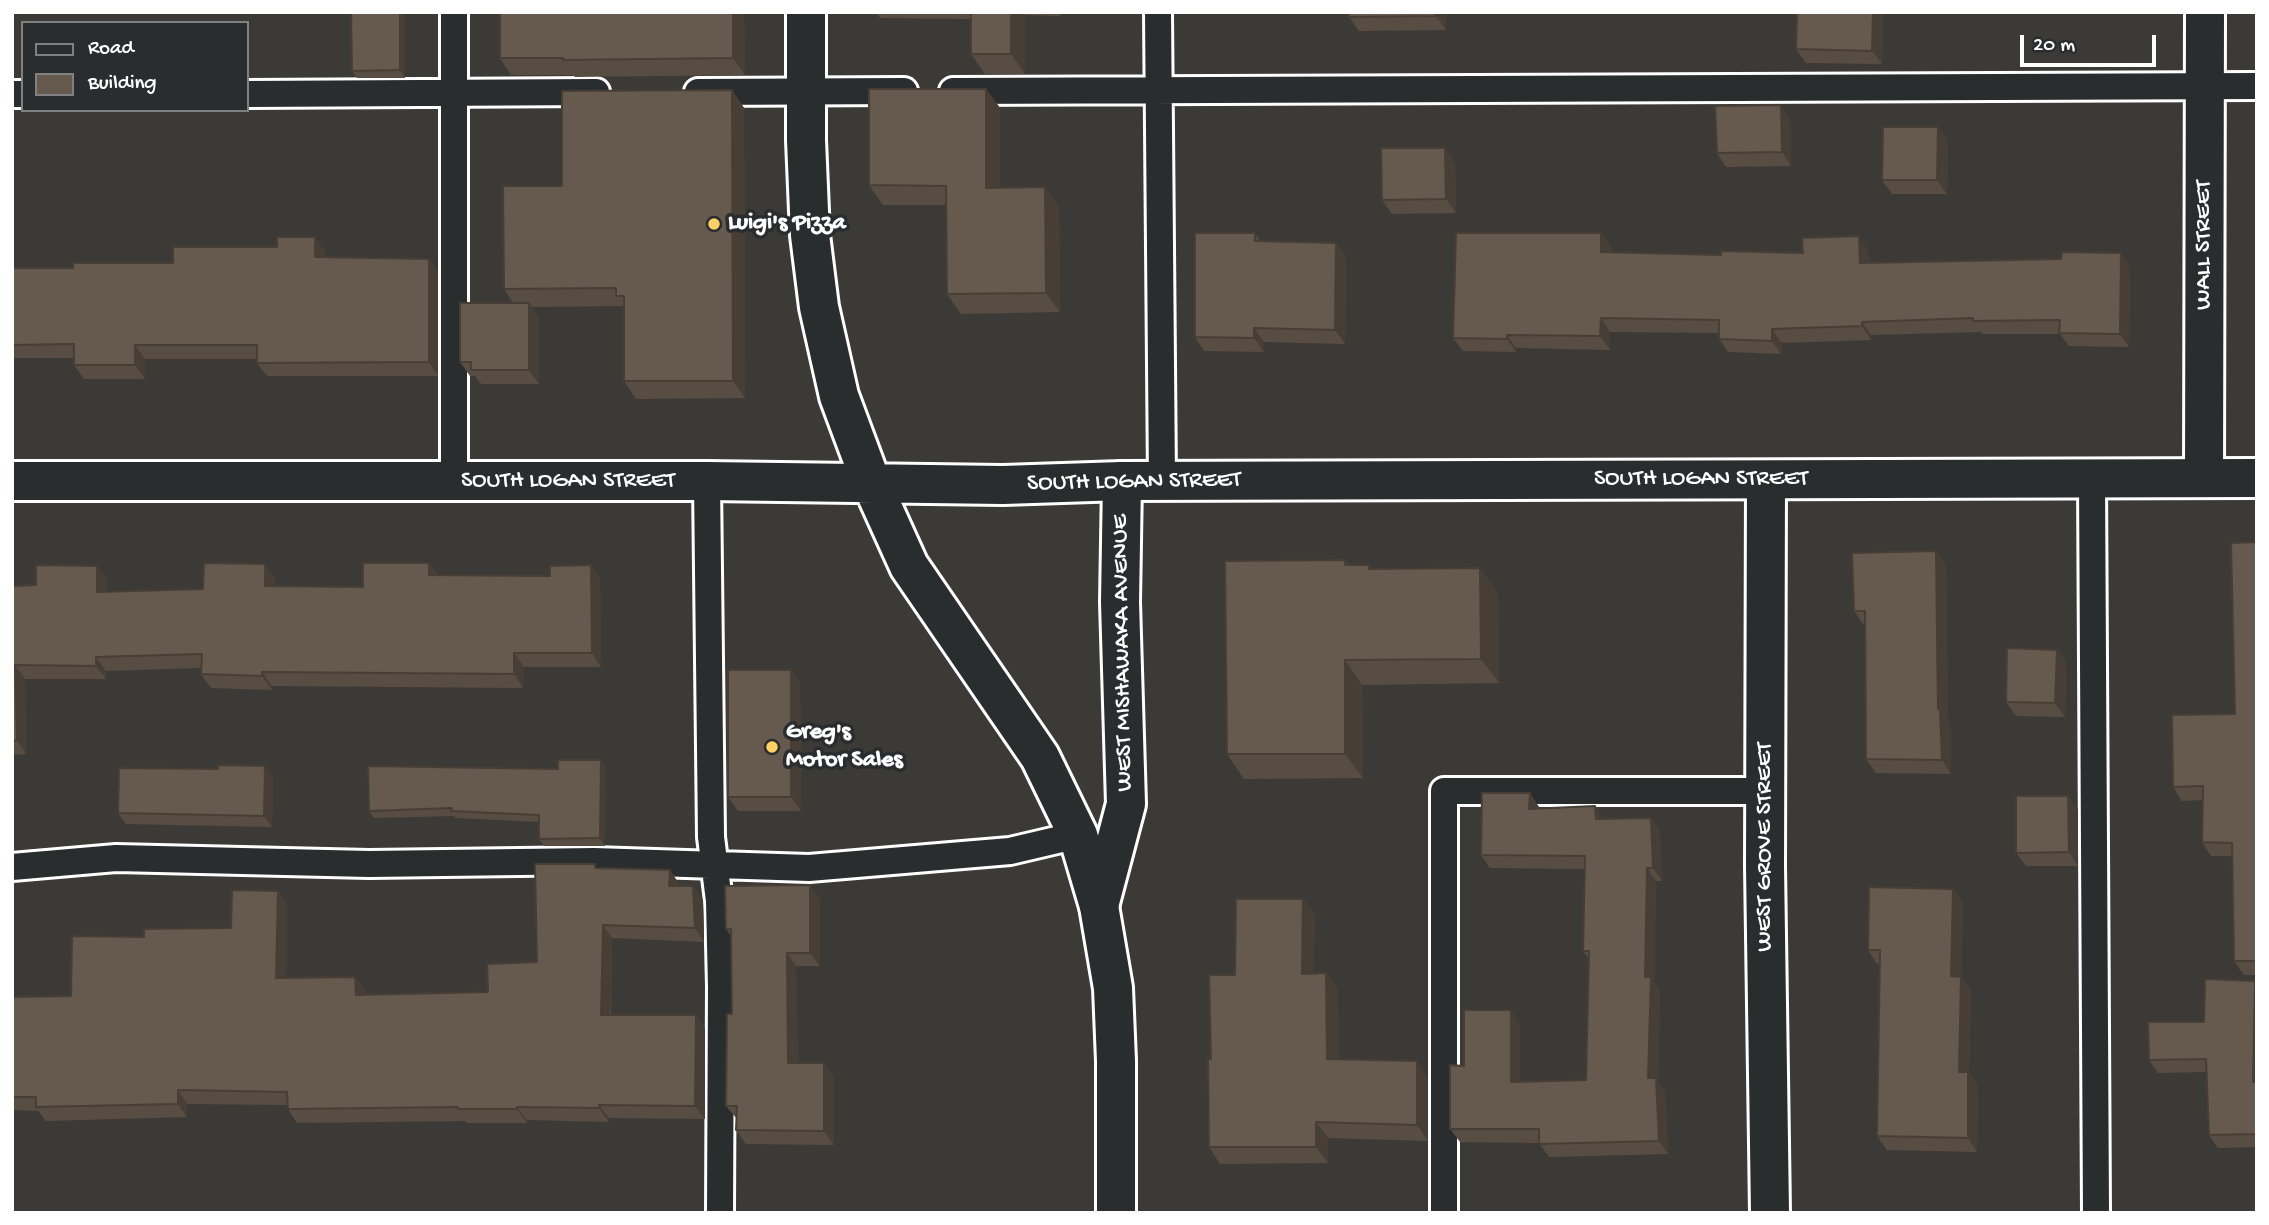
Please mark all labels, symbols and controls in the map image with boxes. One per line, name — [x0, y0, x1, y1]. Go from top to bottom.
legend — [21, 21, 248, 112]
scale bar — [2024, 21, 2160, 65]
text: 20 m — [2033, 34, 2075, 59]
text: Road — [88, 37, 134, 62]
text: Building — [88, 72, 157, 97]
street label: WALL STREET — [2191, 180, 2219, 310]
place label: Luigi's Pizza — [728, 210, 846, 238]
marker: Luigi's Pizza — [706, 216, 722, 232]
street label: SOUTH LOGAN STREET — [1594, 466, 1808, 494]
street label: SOUTH LOGAN STREET — [1027, 467, 1241, 499]
street label: SOUTH LOGAN STREET — [461, 468, 675, 496]
street label: WEST MISHAWAKA AVENUE — [1107, 514, 1141, 792]
place label: Greg's Motor Sales — [786, 719, 903, 775]
marker: Greg's Motor Sales — [764, 739, 780, 755]
street label: WEST GROVE STREET — [1752, 742, 1780, 952]

